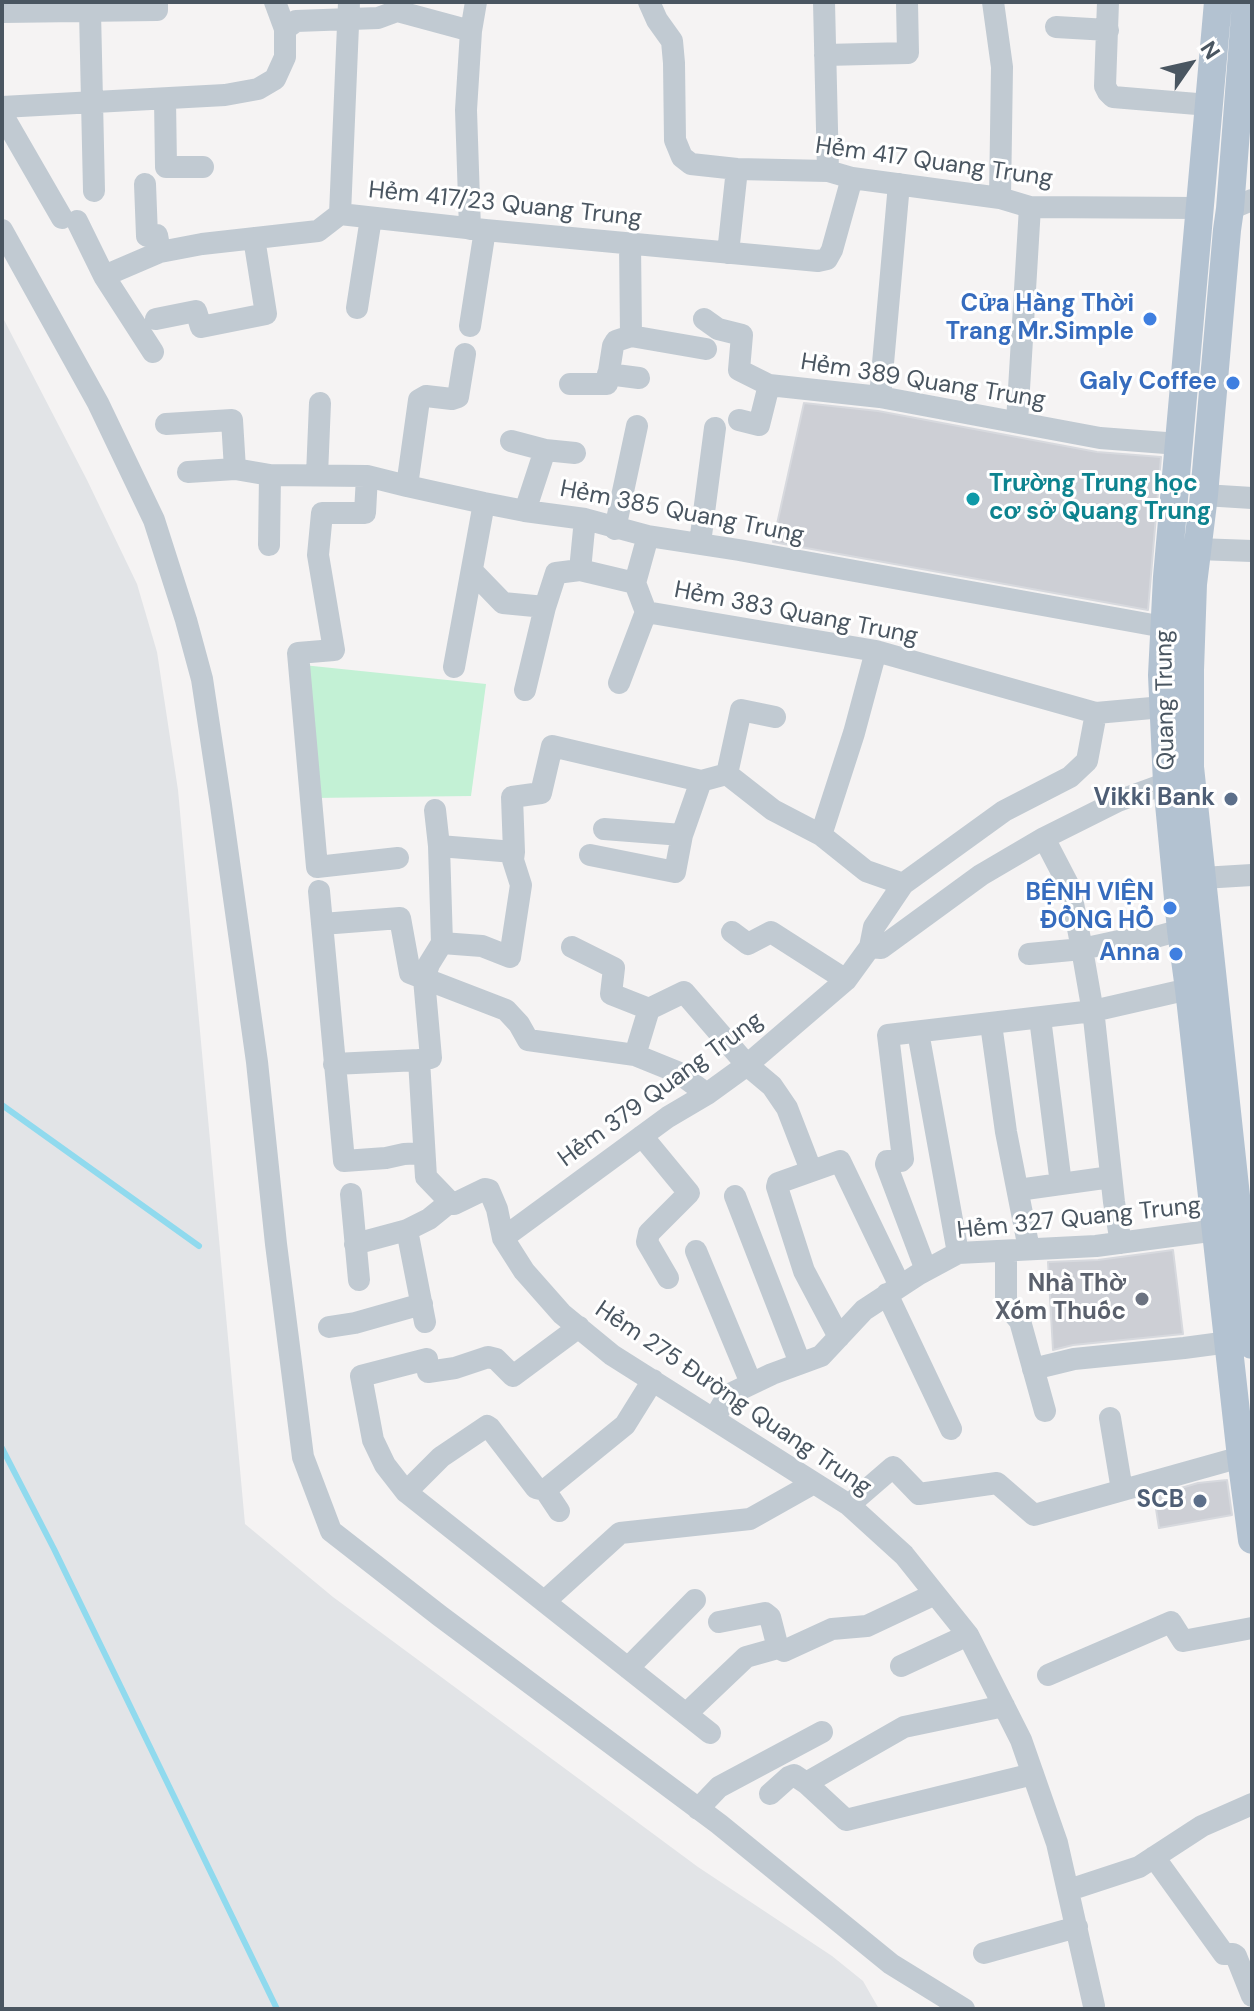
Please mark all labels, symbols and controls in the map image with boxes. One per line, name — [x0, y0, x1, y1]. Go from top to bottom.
north arrow — [1150, 24, 1230, 104]
text: N — [1194, 36, 1227, 65]
street label: Hẻm 417 Quang Trung — [813, 132, 1055, 194]
street label: Hẻm 417/23 Quang Trung — [367, 176, 643, 234]
place label: Cửa Hàng Thời Trang Mr.Simple — [946, 291, 1134, 347]
marker: Cửa Hàng Thời Trang Mr.Simple — [1141, 310, 1159, 328]
street label: Hẻm 389 Quang Trung — [798, 348, 1048, 416]
place label: Galy Coffee — [1079, 369, 1217, 397]
marker: Galy Coffee — [1224, 374, 1242, 392]
place label: Trường Trung học cơ sở Quang Trung — [989, 471, 1211, 527]
street label: Hẻm 385 Quang Trung — [557, 475, 807, 551]
marker: Trường Trung học cơ sở Quang Trung — [964, 490, 982, 508]
street label: Hẻm 383 Quang Trung — [672, 576, 920, 652]
street label: Quang Trung — [1150, 629, 1182, 771]
place label: Vikki Bank — [1093, 785, 1215, 813]
marker: Vikki Bank — [1222, 790, 1240, 808]
place label: BỆNH VIỆN ĐỒNG HỒ — [1025, 880, 1154, 936]
marker: BỆNH VIỆN ĐỒNG HỒ — [1161, 899, 1179, 917]
place label: Anna — [1099, 940, 1160, 968]
marker: Anna — [1167, 945, 1185, 963]
street label: Hẻm 379 Quang Trung — [553, 1006, 769, 1174]
street label: Hẻm 327 Quang Trung — [956, 1192, 1202, 1246]
place label: Nhà Thờ Xóm Thuốc — [995, 1271, 1126, 1327]
marker: Nhà Thờ Xóm Thuốc — [1133, 1290, 1151, 1308]
street label: Hẻm 275 Đường Quang Trung — [589, 1296, 877, 1502]
place label: SCB — [1136, 1487, 1184, 1515]
marker: SCB — [1191, 1492, 1209, 1510]

